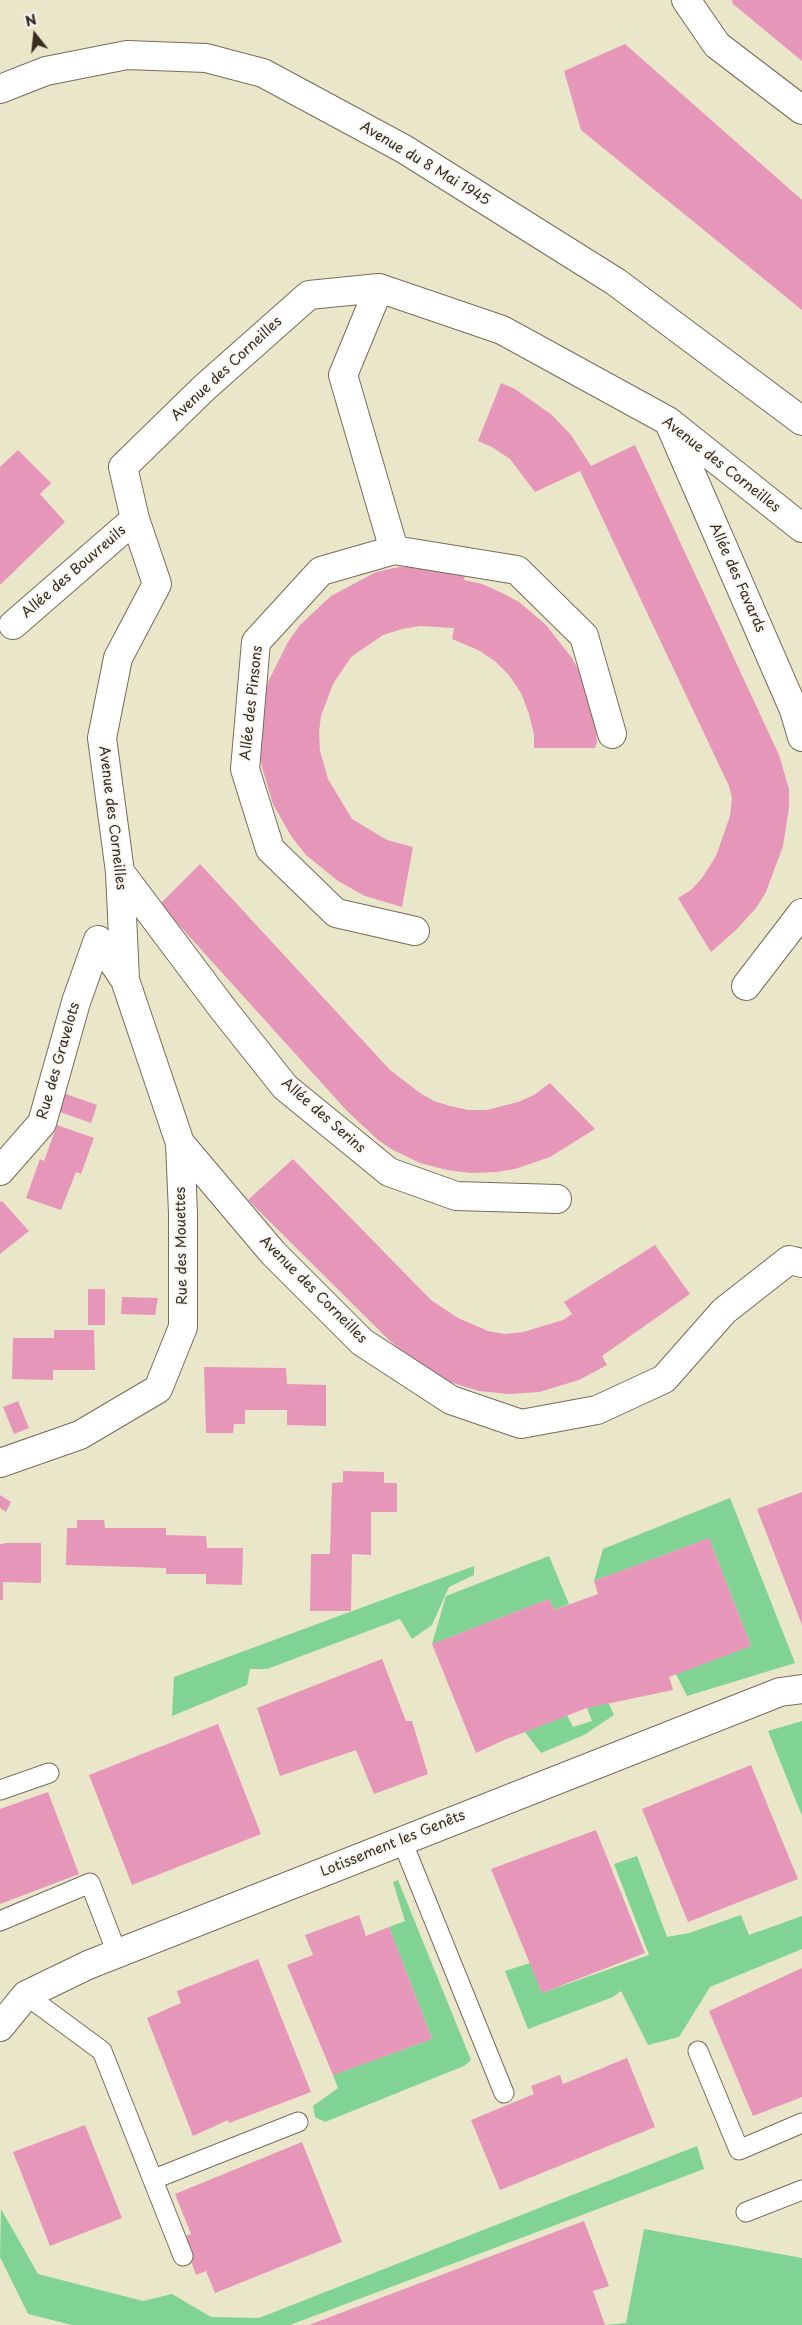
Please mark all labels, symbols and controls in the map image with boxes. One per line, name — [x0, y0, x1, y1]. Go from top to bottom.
text: N — [23, 8, 39, 32]
north arrow — [10, 10, 60, 60]
street label: Avenue du 8 Mai 1945 — [357, 118, 493, 210]
street label: Avenue des Corneilles — [168, 313, 286, 425]
street label: Avenue des Corneilles — [659, 414, 783, 516]
street label: Allée des Favards — [705, 521, 769, 635]
street label: Allée des Bouvreuils — [18, 522, 130, 622]
street label: Allée des Pinsons — [238, 645, 266, 761]
street label: Avenue des Corneilles — [95, 745, 129, 891]
street label: Rue des Gravelots — [34, 1000, 84, 1122]
street label: Allée des Serins — [278, 1075, 368, 1157]
street label: Rue des Mouettes — [173, 1187, 191, 1305]
street label: Avenue des Corneilles — [256, 1233, 370, 1347]
street label: Lotissement les Genêts — [318, 1807, 468, 1881]

